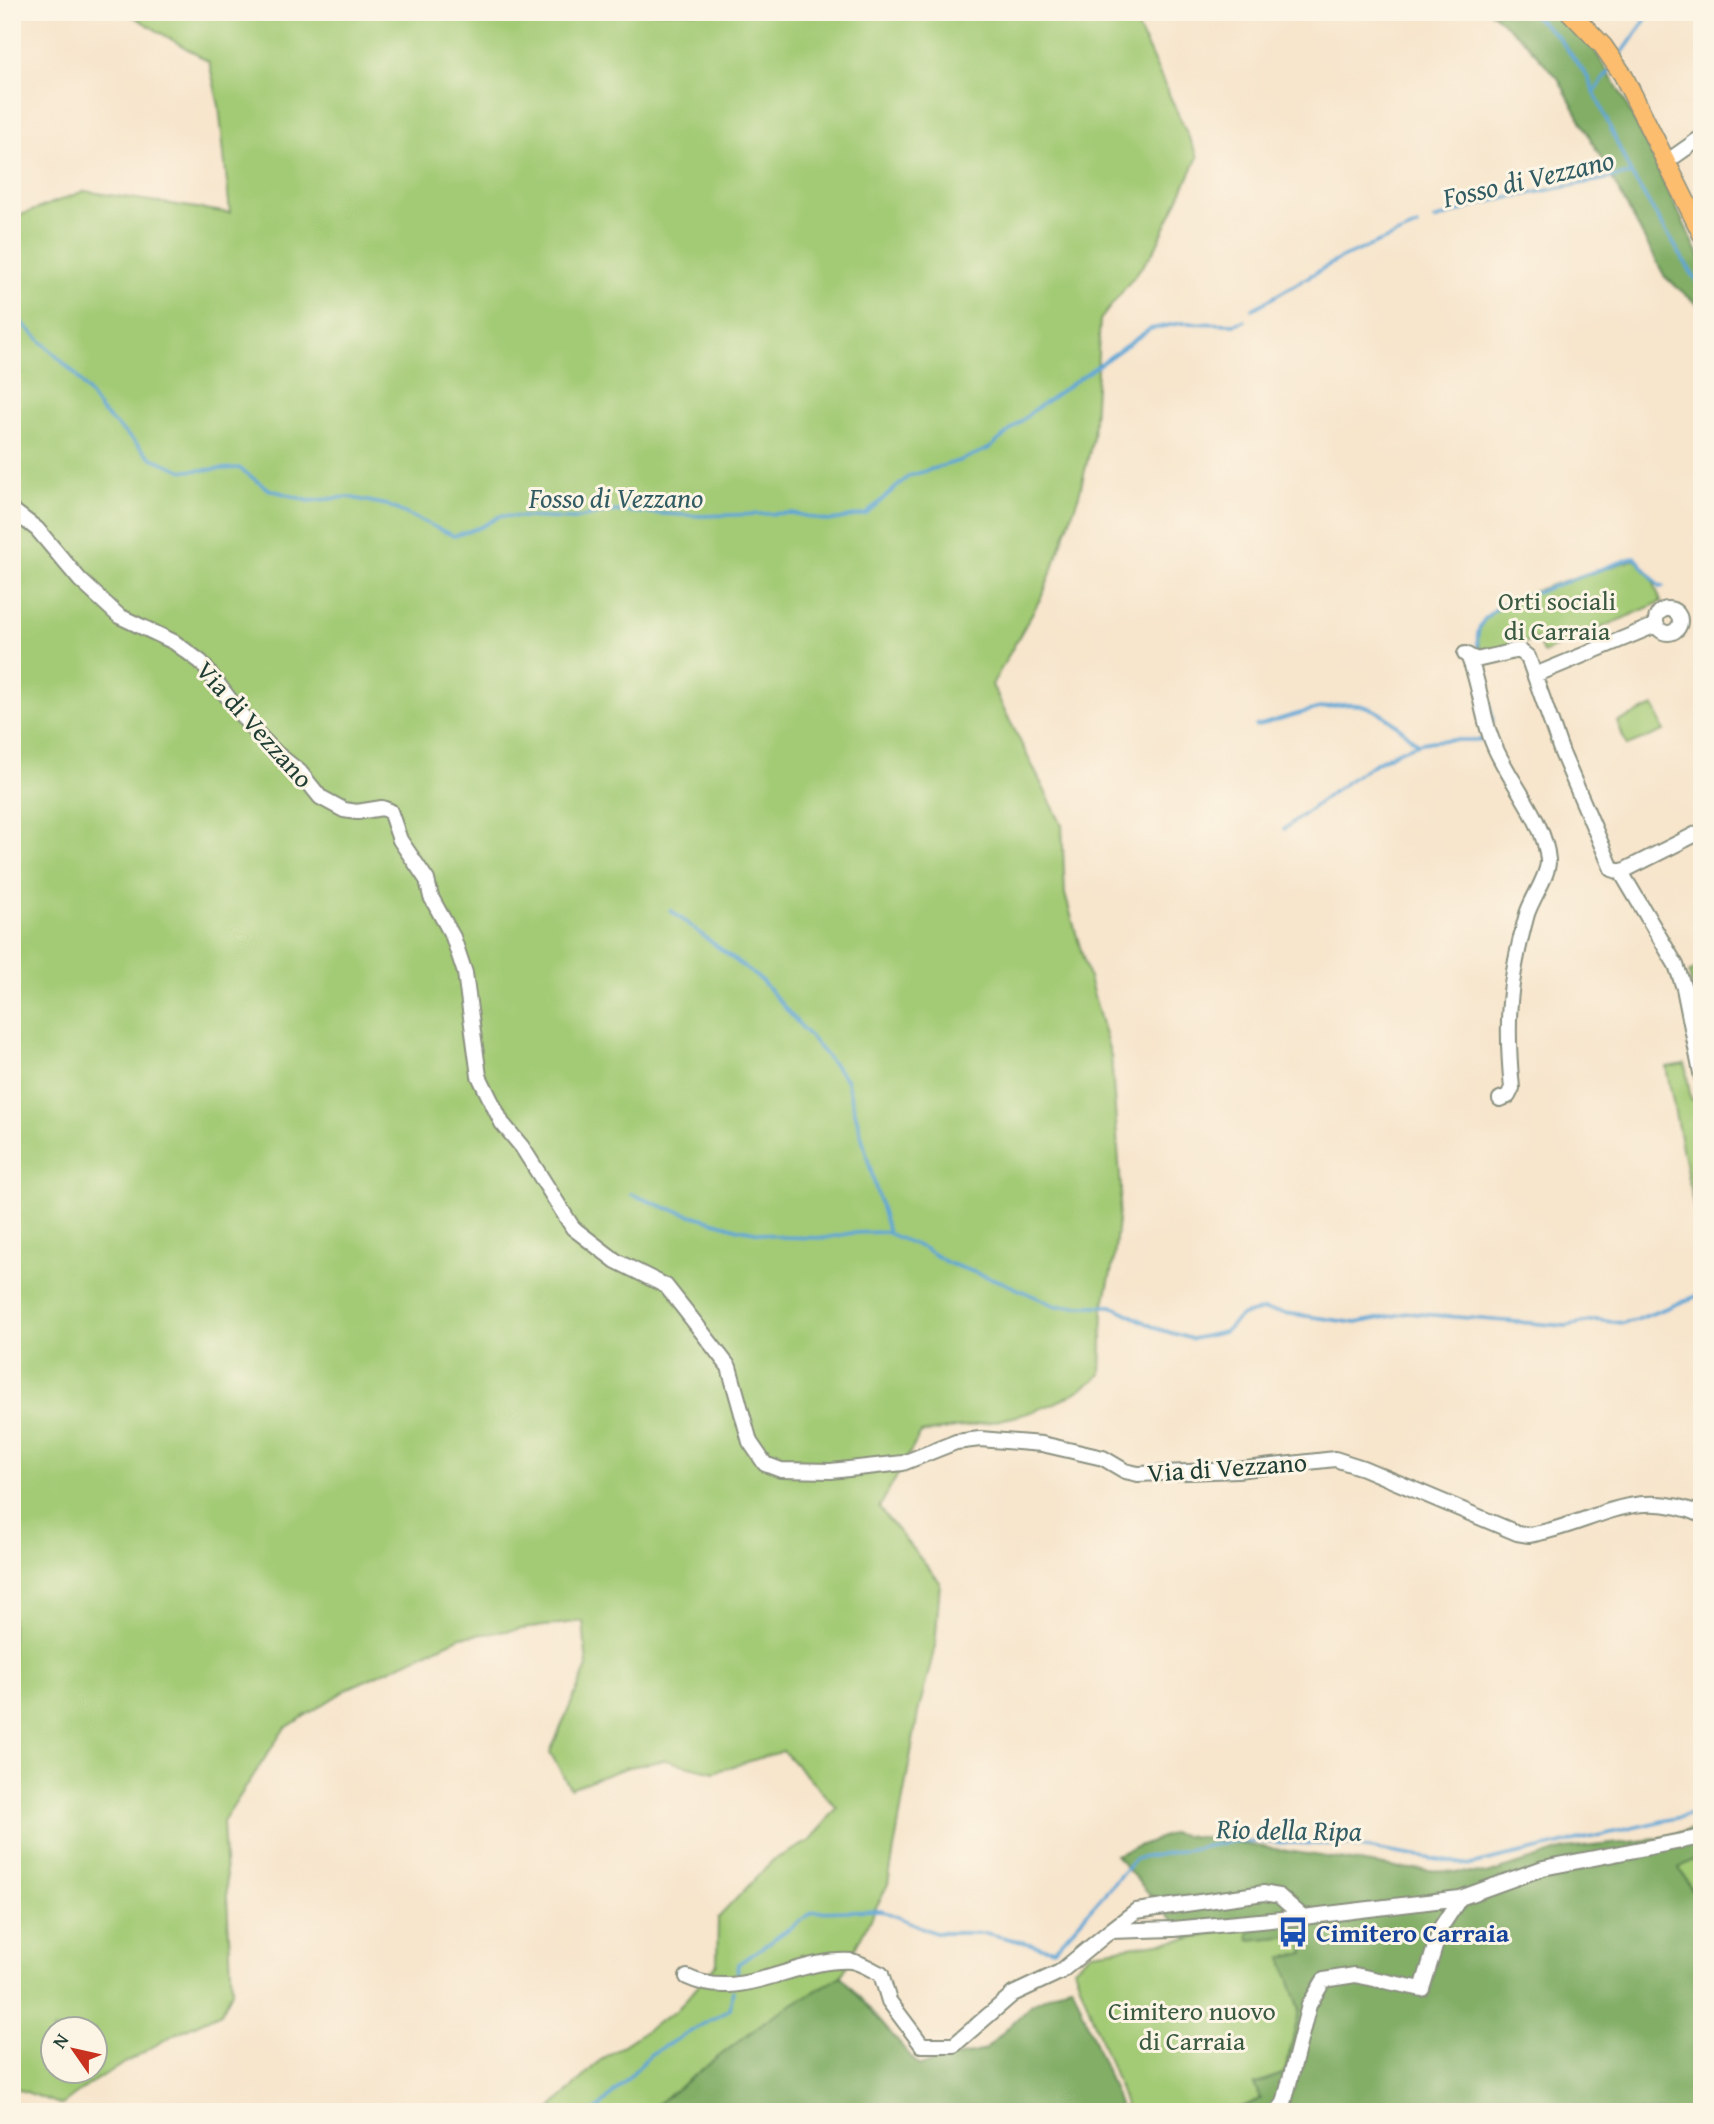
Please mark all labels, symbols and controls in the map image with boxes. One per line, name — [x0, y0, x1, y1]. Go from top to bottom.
water label: Fosso di Vezzano — [1437, 138, 1618, 218]
water label: Fosso di Vezzano — [528, 477, 703, 518]
park label: Orti sociali di Carraia — [1498, 581, 1616, 650]
street label: Via di Vezzano — [187, 652, 323, 796]
street label: Via di Vezzano — [1146, 1442, 1308, 1492]
water label: Rio della Ripa — [1215, 1807, 1362, 1851]
place label: Cimitero Carraia — [1316, 1913, 1510, 1952]
bus stop icon: Cimitero Carraia — [1276, 1915, 1310, 1949]
park label: Cimitero nuovo di Carraia — [1108, 1991, 1276, 2060]
north arrow — [38, 2016, 108, 2086]
text: N — [45, 2027, 75, 2054]

